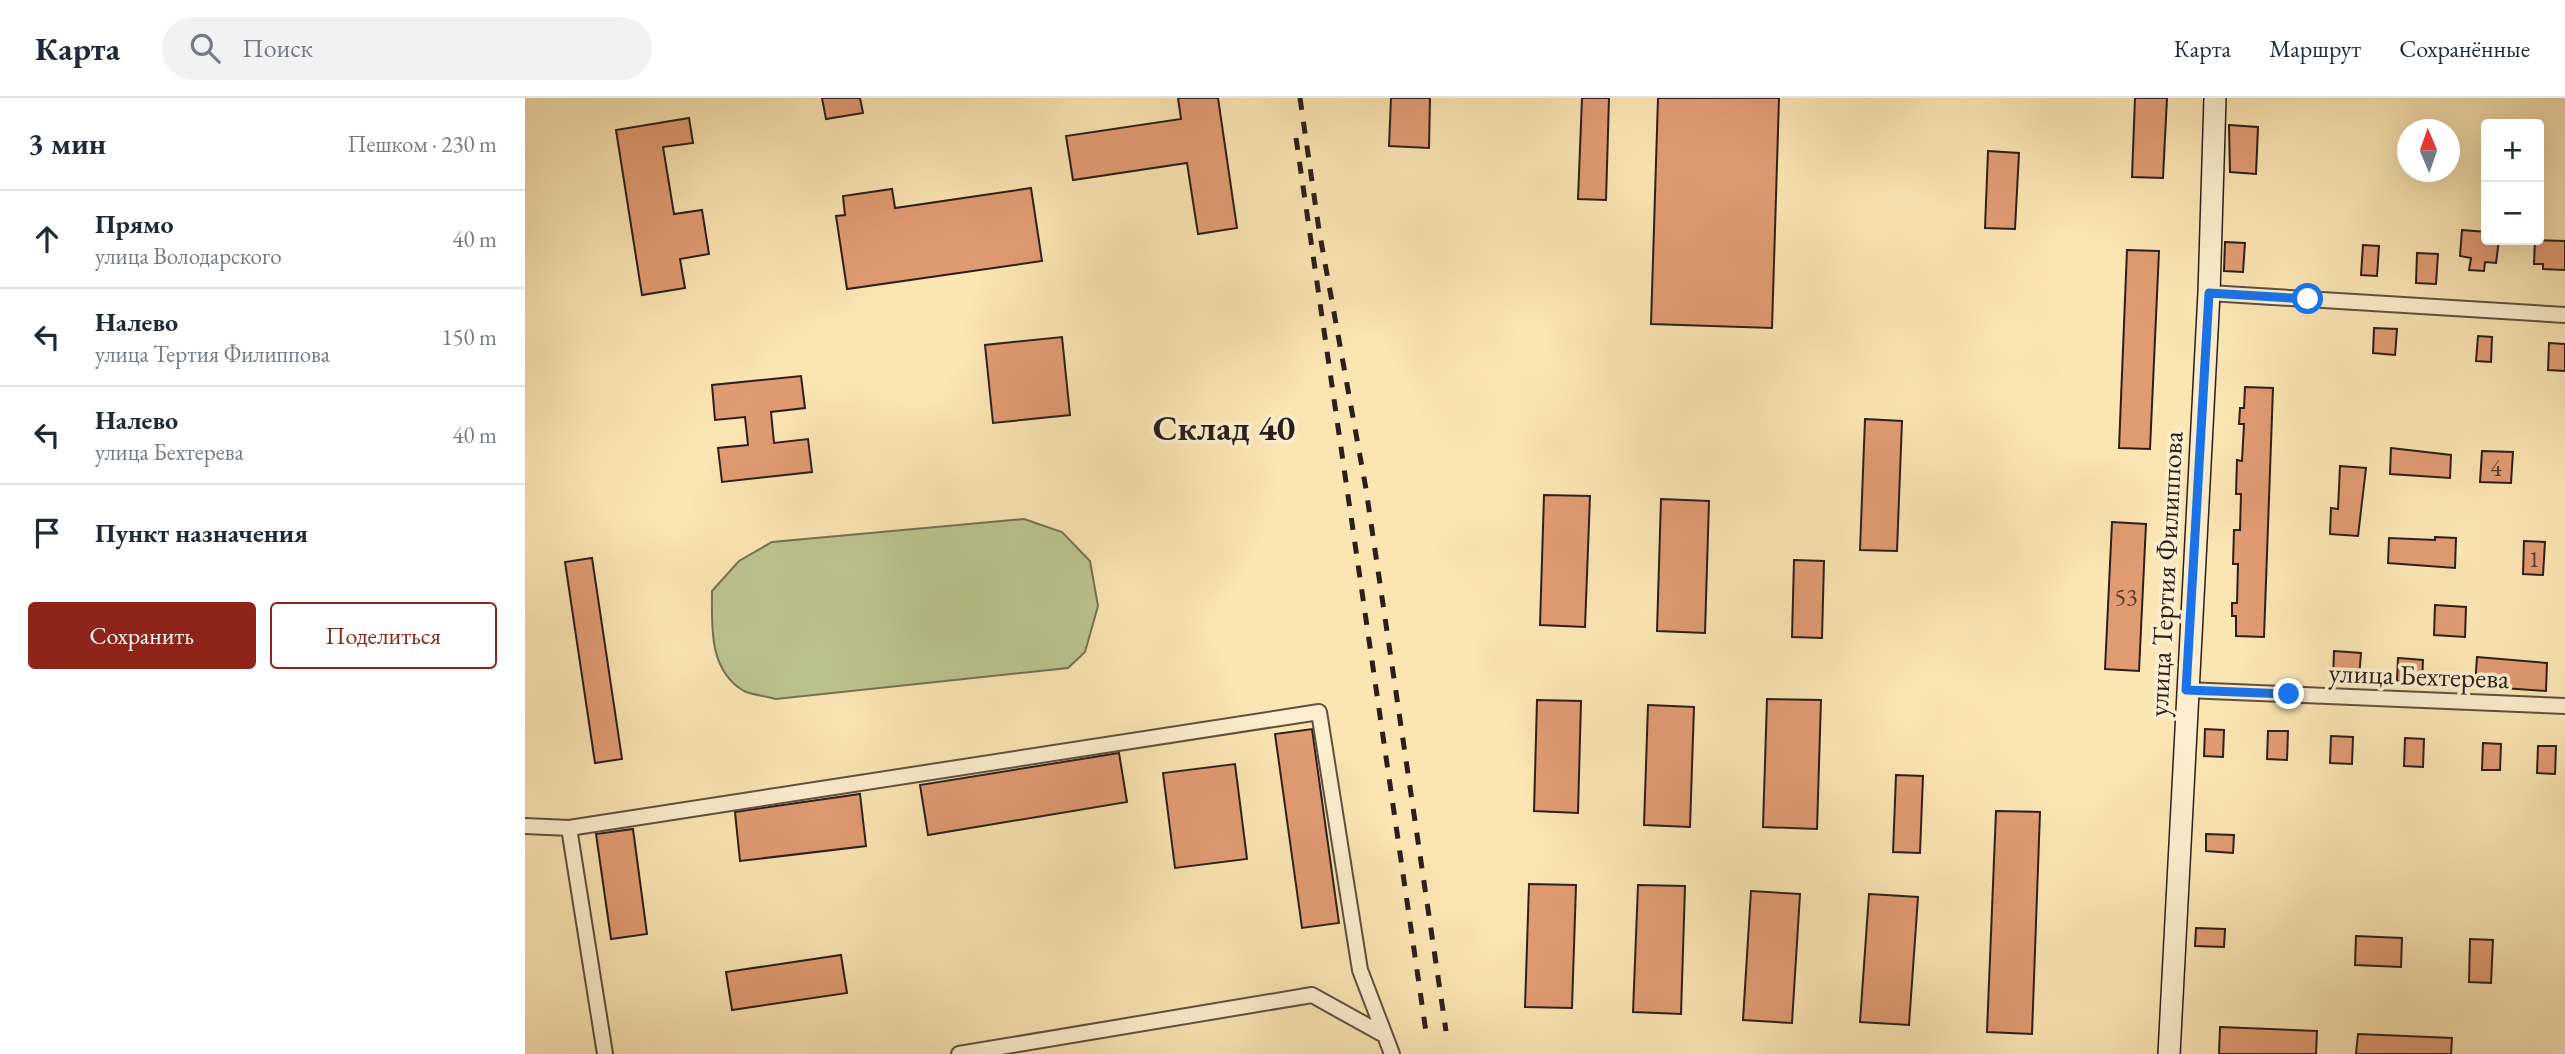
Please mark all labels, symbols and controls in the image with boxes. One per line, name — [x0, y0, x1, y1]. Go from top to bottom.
search box — [162, 17, 652, 80]
text: Карта — [35, 27, 120, 70]
icon: search — [186, 29, 224, 67]
text: Поиск — [242, 31, 313, 65]
text: Карта — [2174, 33, 2231, 64]
text: Маршрут — [2269, 33, 2361, 64]
text: Сохранённые — [2399, 33, 2530, 64]
north arrow — [2397, 119, 2460, 182]
map controls — [2481, 119, 2544, 245]
button: + — [2481, 119, 2544, 182]
text: 3 мин — [28, 124, 106, 163]
text: Пешком · 230 m — [348, 129, 497, 159]
button: − — [2481, 182, 2544, 245]
text: Прямо — [95, 207, 174, 241]
icon: ahead — [28, 220, 66, 258]
text: 40 m — [452, 224, 497, 254]
text: улица Володарского — [95, 241, 282, 271]
route start — [2292, 283, 2323, 314]
text: Налево — [95, 305, 178, 339]
icon: left — [28, 318, 66, 356]
text: 150 m — [441, 322, 497, 352]
text: улица Тертия Филиппова — [95, 339, 330, 369]
text: Налево — [95, 403, 178, 437]
district label: Склад 40 — [1153, 405, 1295, 450]
icon: left — [28, 416, 66, 454]
text: 40 m — [452, 420, 497, 450]
street label: улица Тертия Филиппова — [2140, 429, 2191, 718]
text: улица Бехтерева — [95, 437, 244, 467]
house number: 4 — [2490, 452, 2502, 483]
icon: arrive — [28, 514, 66, 552]
text: Пункт назначения — [95, 516, 308, 550]
house number: 1 — [2528, 543, 2540, 574]
house number: 53 — [2114, 581, 2138, 612]
button: Сохранить — [28, 602, 256, 669]
button: Поделиться — [270, 602, 497, 669]
street label: улица Бехтерева — [2328, 654, 2511, 696]
route end — [2273, 678, 2304, 709]

